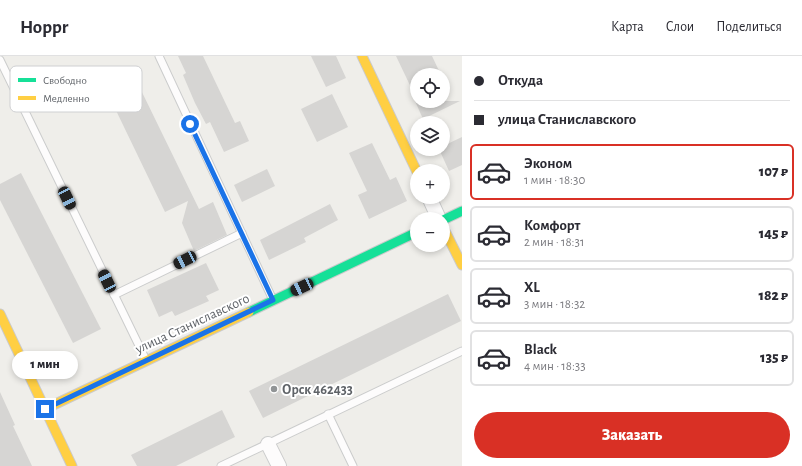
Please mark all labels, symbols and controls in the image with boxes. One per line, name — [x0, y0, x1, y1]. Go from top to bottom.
text: Hoppr — [20, 18, 68, 37]
text: Карта — [611, 20, 644, 34]
text: Слои — [666, 20, 694, 34]
text: Поделиться — [716, 20, 782, 34]
legend — [10, 66, 142, 112]
map controls — [410, 68, 450, 252]
button: locate — [410, 68, 450, 108]
text: Откуда — [498, 73, 543, 88]
text: Свободно — [43, 75, 87, 86]
text: Медленно — [43, 93, 90, 104]
text: улица Станиславского — [498, 112, 636, 127]
route start — [181, 115, 199, 133]
button: layers — [410, 116, 450, 156]
icon: car — [476, 154, 512, 190]
text: Эконом — [524, 156, 572, 171]
button: + — [410, 164, 450, 204]
text: 107 ₽ — [759, 164, 788, 179]
text: 1 мин · 18:30 — [524, 174, 585, 187]
car — [56, 185, 78, 211]
button: − — [410, 212, 450, 252]
icon: car — [476, 216, 512, 252]
text: Комфорт — [524, 218, 580, 233]
text: 145 ₽ — [759, 226, 788, 241]
text: 2 мин · 18:31 — [524, 236, 584, 249]
car — [172, 249, 198, 271]
car — [96, 268, 118, 294]
car — [289, 276, 315, 298]
icon: car — [476, 278, 512, 314]
text: XL — [524, 280, 540, 295]
text: 182 ₽ — [758, 288, 788, 303]
street label: улица Станиславского — [132, 291, 252, 357]
text: 3 мин · 18:32 — [524, 298, 585, 311]
icon: car — [476, 340, 512, 376]
text: Black — [524, 342, 557, 357]
text: 135 ₽ — [760, 350, 788, 365]
callout: 1 мин — [12, 351, 78, 379]
text: 1 мин — [30, 358, 60, 371]
text: 4 мин · 18:33 — [524, 360, 586, 373]
place label: Орск 462433 — [282, 383, 353, 397]
marker: Орск 462433 — [269, 384, 279, 394]
route end — [36, 400, 54, 418]
button: Заказать — [474, 412, 790, 458]

